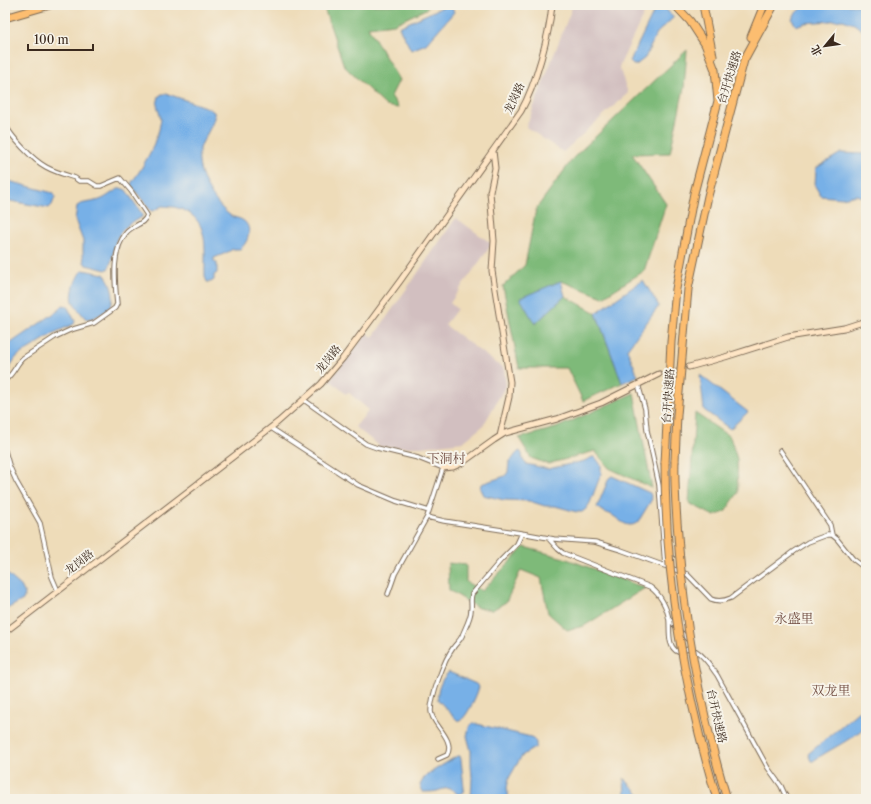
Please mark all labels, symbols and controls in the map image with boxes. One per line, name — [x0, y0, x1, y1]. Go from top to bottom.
scale bar — [28, 26, 93, 52]
north arrow — [805, 26, 845, 66]
text: 100 m — [34, 32, 69, 47]
text: 北 — [807, 43, 825, 59]
street label: 台开快速路 — [714, 49, 744, 105]
street label: 龙岗路 — [501, 80, 527, 116]
street label: 龙岗路 — [312, 342, 344, 376]
street label: 台开快速路 — [659, 368, 677, 424]
district label: 下洞村 — [426, 450, 466, 466]
street label: 龙岗路 — [62, 546, 96, 578]
district label: 永盛里 — [774, 610, 814, 626]
district label: 双龙里 — [811, 682, 851, 698]
street label: 台开快速路 — [704, 688, 730, 744]

